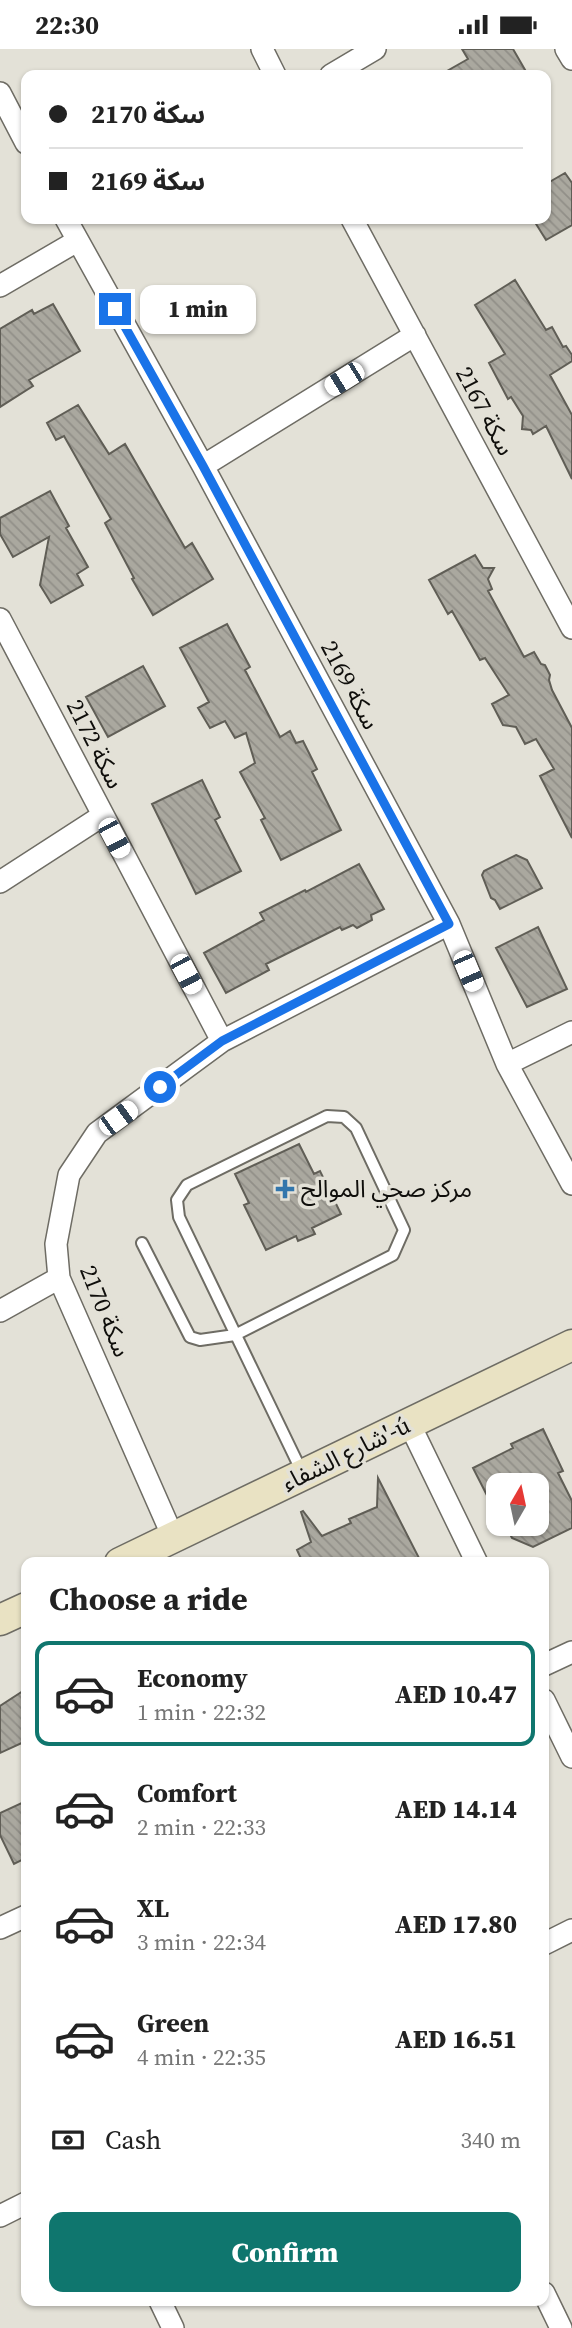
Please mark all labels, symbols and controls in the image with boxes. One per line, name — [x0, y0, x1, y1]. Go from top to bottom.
text: 22:30 — [35, 7, 99, 43]
text: سكة 2170 — [91, 96, 205, 132]
text: سكة 2169 — [91, 163, 205, 199]
callout: 1 min — [140, 285, 255, 333]
route end — [99, 293, 131, 325]
text: 1 min — [168, 293, 228, 325]
car — [321, 359, 368, 399]
street label: سكة 2167 — [448, 361, 523, 461]
street label: سكة 2169 — [313, 635, 388, 735]
street label: سكة 2172 — [59, 693, 132, 794]
car — [95, 815, 134, 861]
car — [451, 948, 486, 994]
car — [167, 951, 206, 997]
route start — [144, 1071, 176, 1103]
car — [95, 1097, 142, 1139]
place label: مركز صحي الموالح — [301, 1172, 472, 1208]
marker: مركز صحي الموالح — [275, 1179, 295, 1199]
street label: سكة 2170 — [72, 1260, 139, 1362]
street label: شارع الشفاء'-ú — [276, 1408, 416, 1500]
north arrow — [486, 1473, 550, 1537]
map controls — [486, 1473, 549, 1536]
text: Choose a ride — [49, 1577, 248, 1621]
text: Economy — [137, 1660, 248, 1696]
icon: car — [53, 1662, 116, 1725]
text: AED 10.47 — [395, 1676, 517, 1712]
text: 1 min · 22:32 — [137, 1696, 266, 1728]
text: Comfort — [137, 1775, 237, 1811]
icon: car — [53, 1777, 116, 1840]
text: AED 14.14 — [395, 1791, 517, 1827]
text: 2 min · 22:33 — [137, 1811, 266, 1843]
text: XL — [137, 1890, 169, 1926]
icon: car — [53, 1892, 116, 1955]
text: AED 17.80 — [395, 1906, 517, 1942]
text: 3 min · 22:34 — [137, 1926, 266, 1958]
text: Green — [137, 2005, 209, 2041]
icon: car — [53, 2007, 116, 2070]
text: AED 16.51 — [395, 2021, 517, 2057]
text: 4 min · 22:35 — [137, 2041, 266, 2073]
icon: cash — [49, 2121, 87, 2159]
text: Cash — [105, 2122, 161, 2158]
text: 340 m — [460, 2124, 521, 2156]
button: Confirm — [49, 2212, 521, 2292]

